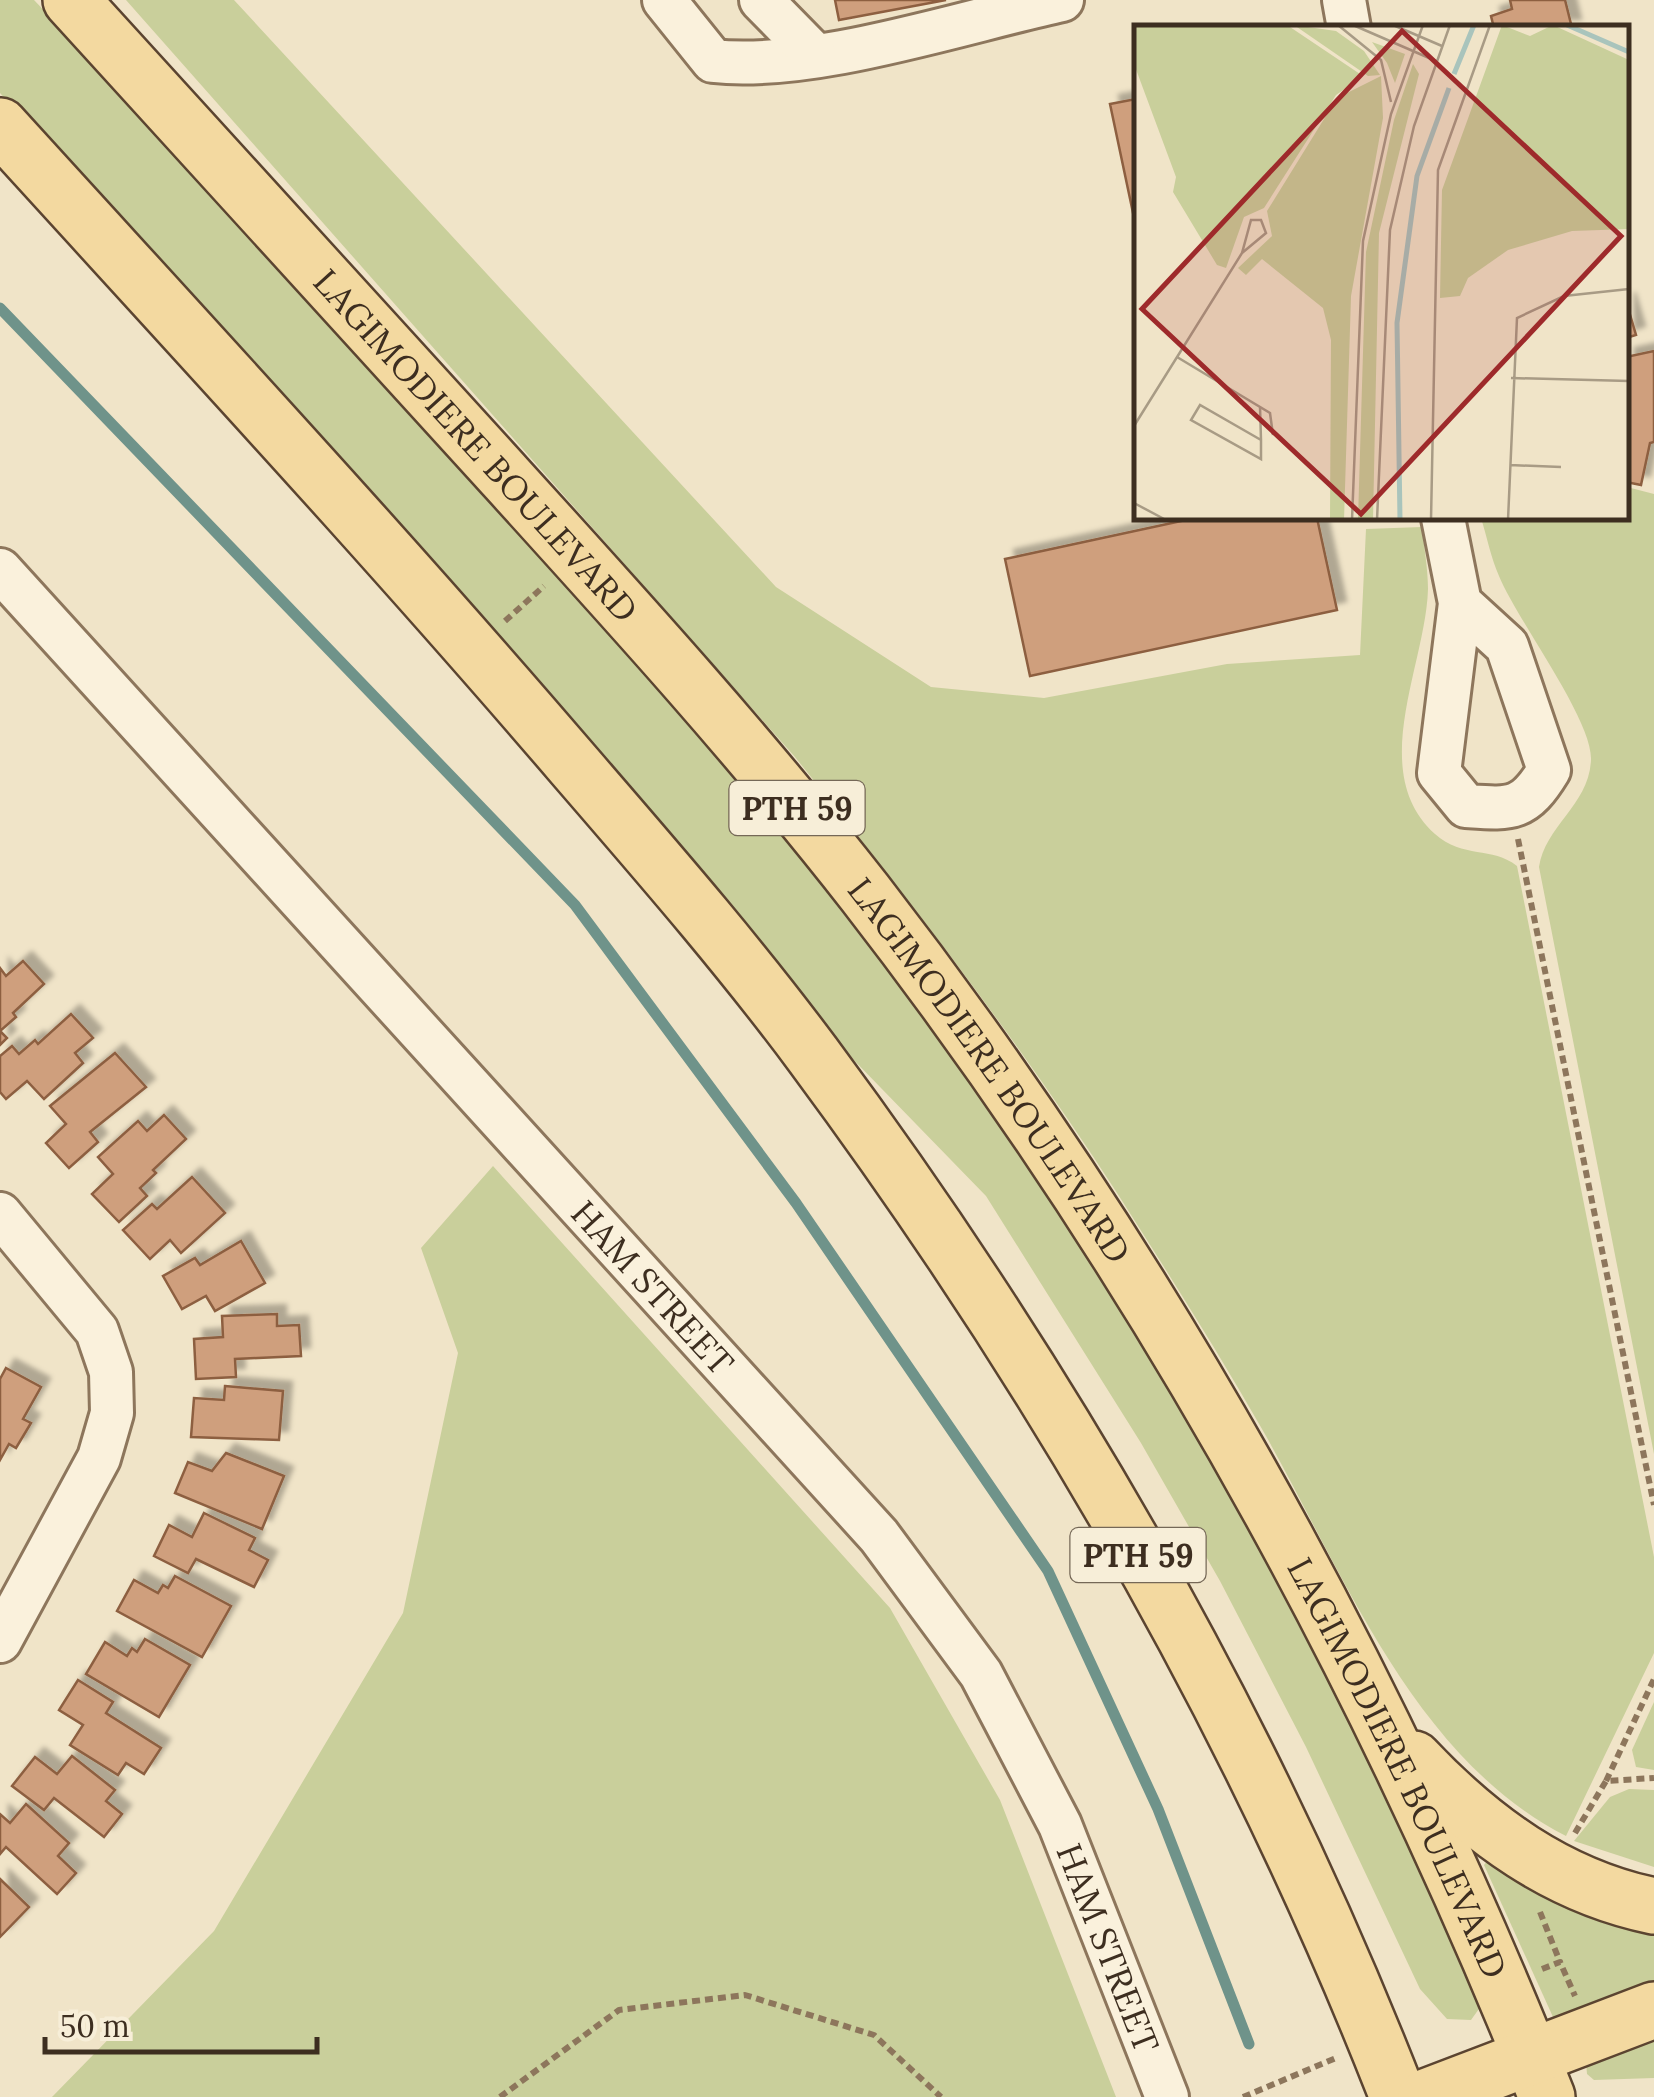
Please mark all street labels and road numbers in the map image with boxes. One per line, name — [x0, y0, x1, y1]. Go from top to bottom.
street label: LAGIMODIERE BOULEVARD — [304, 259, 648, 631]
road number: PTH 59 — [730, 781, 864, 835]
street label: LAGIMODIERE BOULEVARD — [839, 868, 1141, 1271]
street label: HAM STREET — [562, 1191, 744, 1384]
road number: PTH 59 — [1070, 1528, 1206, 1582]
street label: LAGIMODIERE BOULEVARD — [1278, 1549, 1518, 1985]
street label: HAM STREET — [1047, 1837, 1170, 2059]

